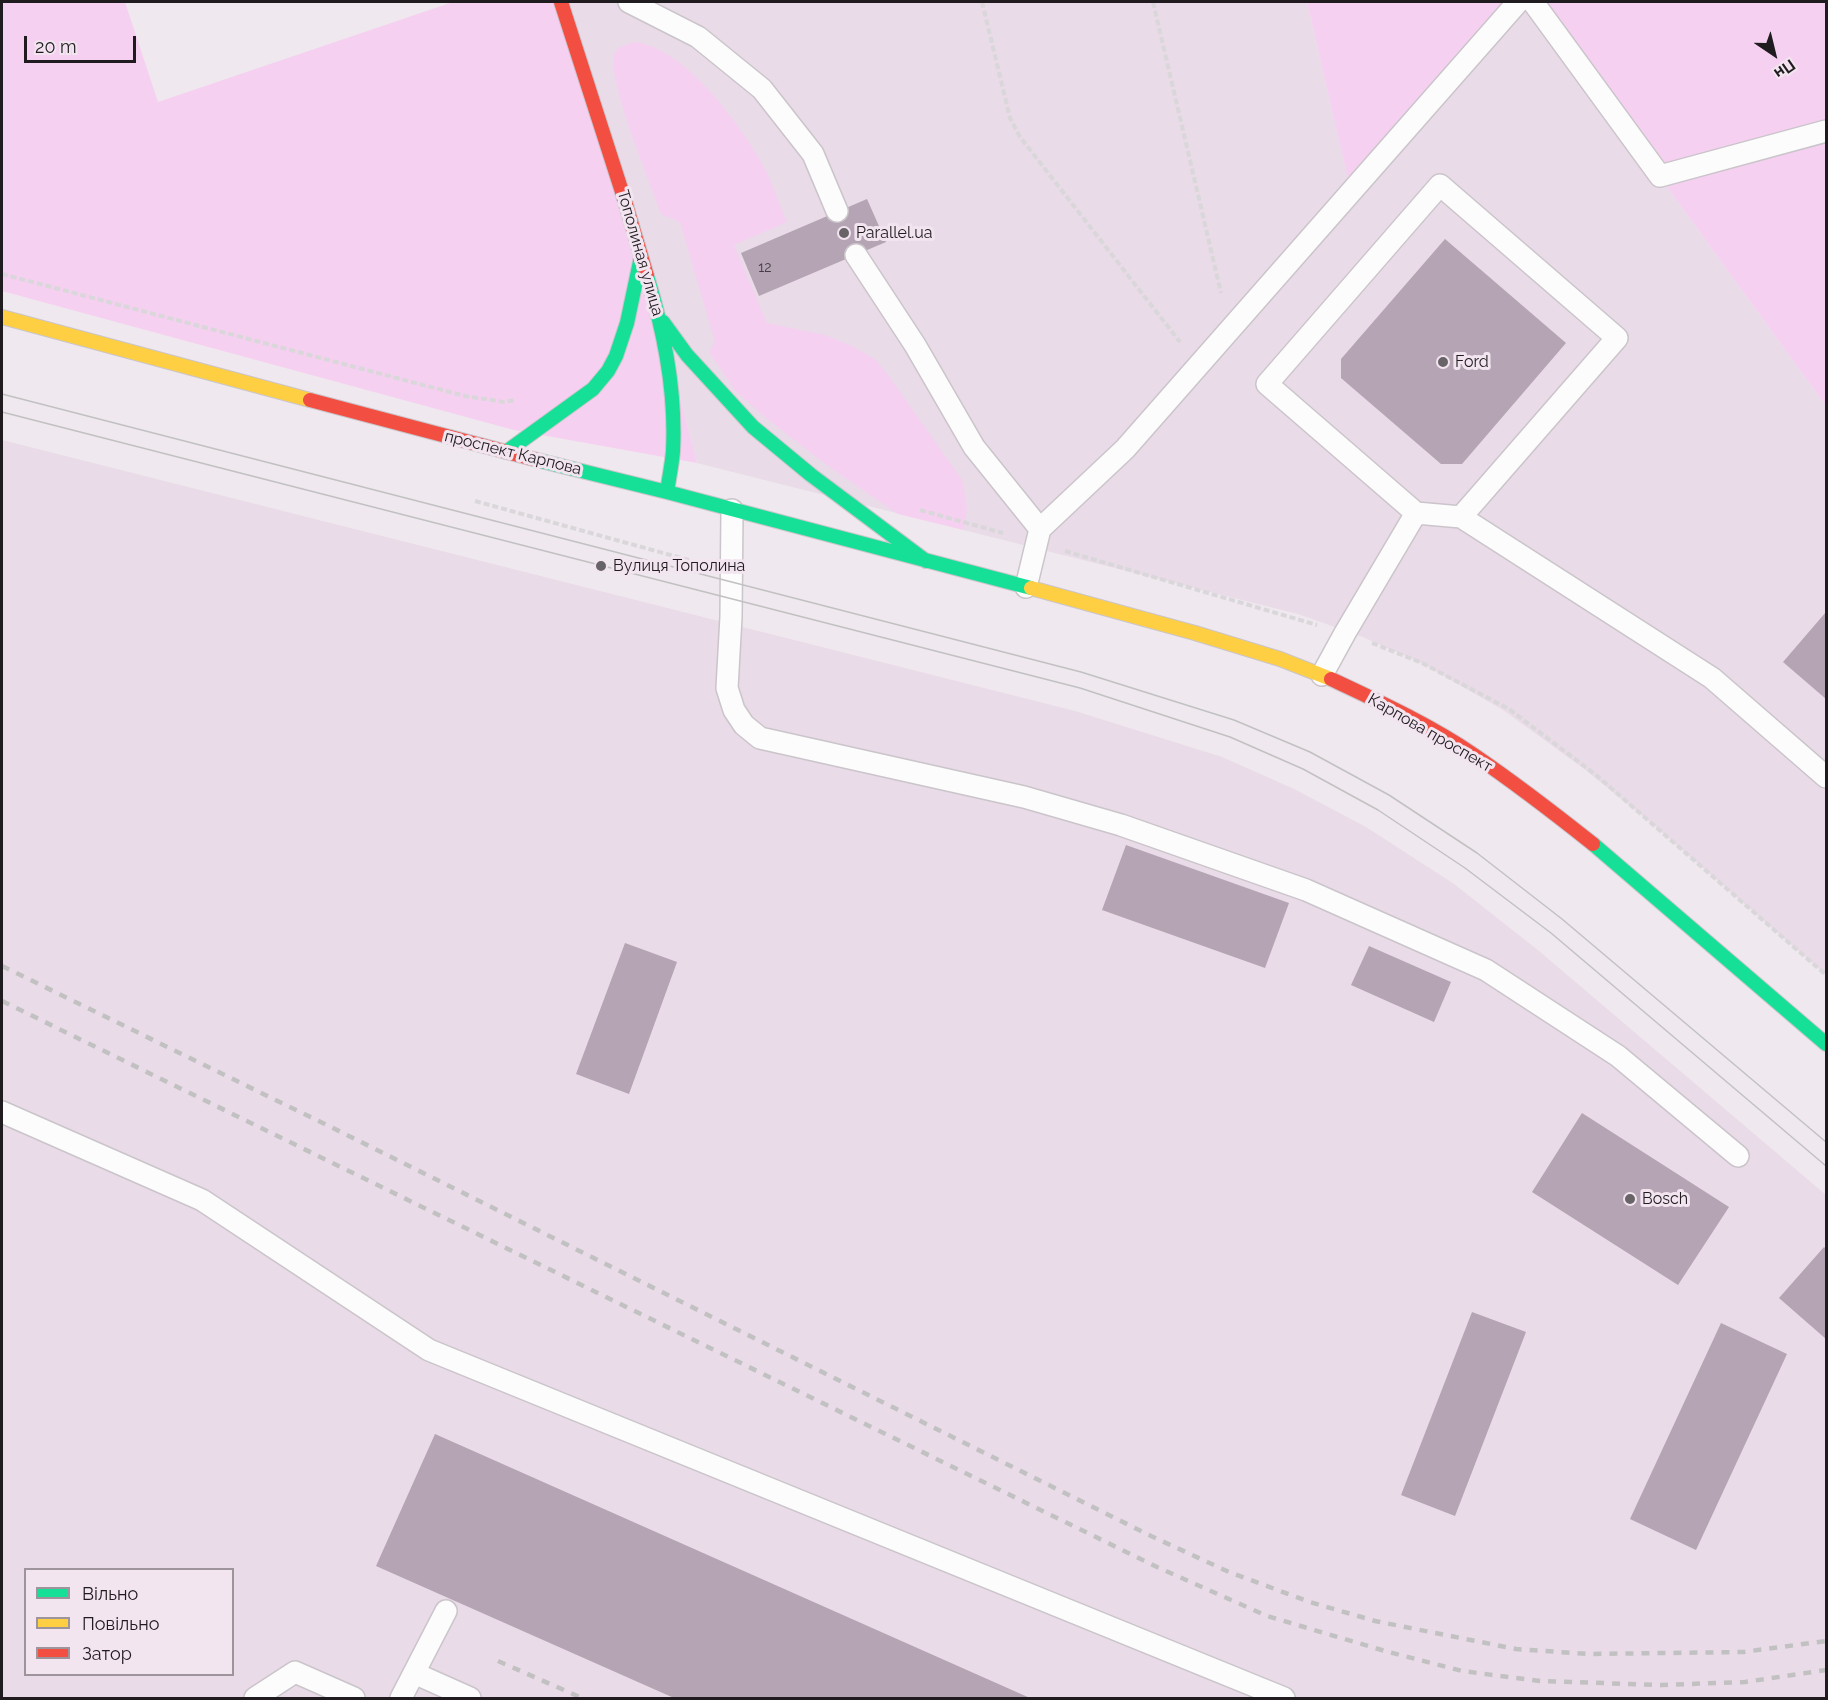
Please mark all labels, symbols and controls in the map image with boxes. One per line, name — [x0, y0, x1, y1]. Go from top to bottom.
scale bar — [27, 24, 140, 62]
north arrow — [1744, 24, 1804, 84]
text: 20 m — [35, 36, 77, 57]
text: Пн — [1770, 55, 1799, 83]
street label: Тополиная улица — [613, 188, 667, 318]
place label: Parallel.ua — [856, 223, 933, 243]
marker: Parallel.ua — [837, 226, 851, 240]
house number: 12 — [758, 260, 772, 276]
place label: Ford — [1455, 352, 1489, 372]
marker: Ford — [1436, 355, 1450, 369]
street label: проспект Карпова — [443, 427, 583, 479]
place label: Вулиця Тополина — [613, 556, 745, 576]
marker: Вулиця Тополина — [594, 559, 608, 573]
street label: Карпова проспект — [1364, 690, 1496, 776]
place label: Bosch — [1642, 1189, 1688, 1209]
marker: Bosch — [1623, 1192, 1637, 1206]
legend — [24, 1568, 234, 1676]
text: Вільно — [82, 1583, 138, 1604]
text: Повільно — [82, 1613, 159, 1634]
text: Затор — [82, 1643, 132, 1664]

